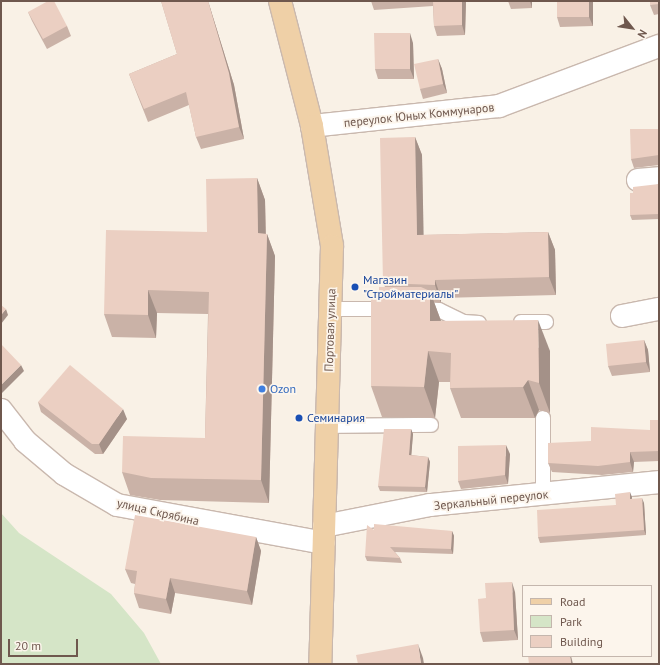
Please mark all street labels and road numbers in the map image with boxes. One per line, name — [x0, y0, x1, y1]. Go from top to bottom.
street label: переулок Юных Коммунаров — [343, 100, 495, 130]
street label: Портовая улица — [321, 288, 339, 372]
street label: Зеркальный переулок — [433, 487, 549, 513]
street label: улица Скрябина — [115, 496, 201, 528]

